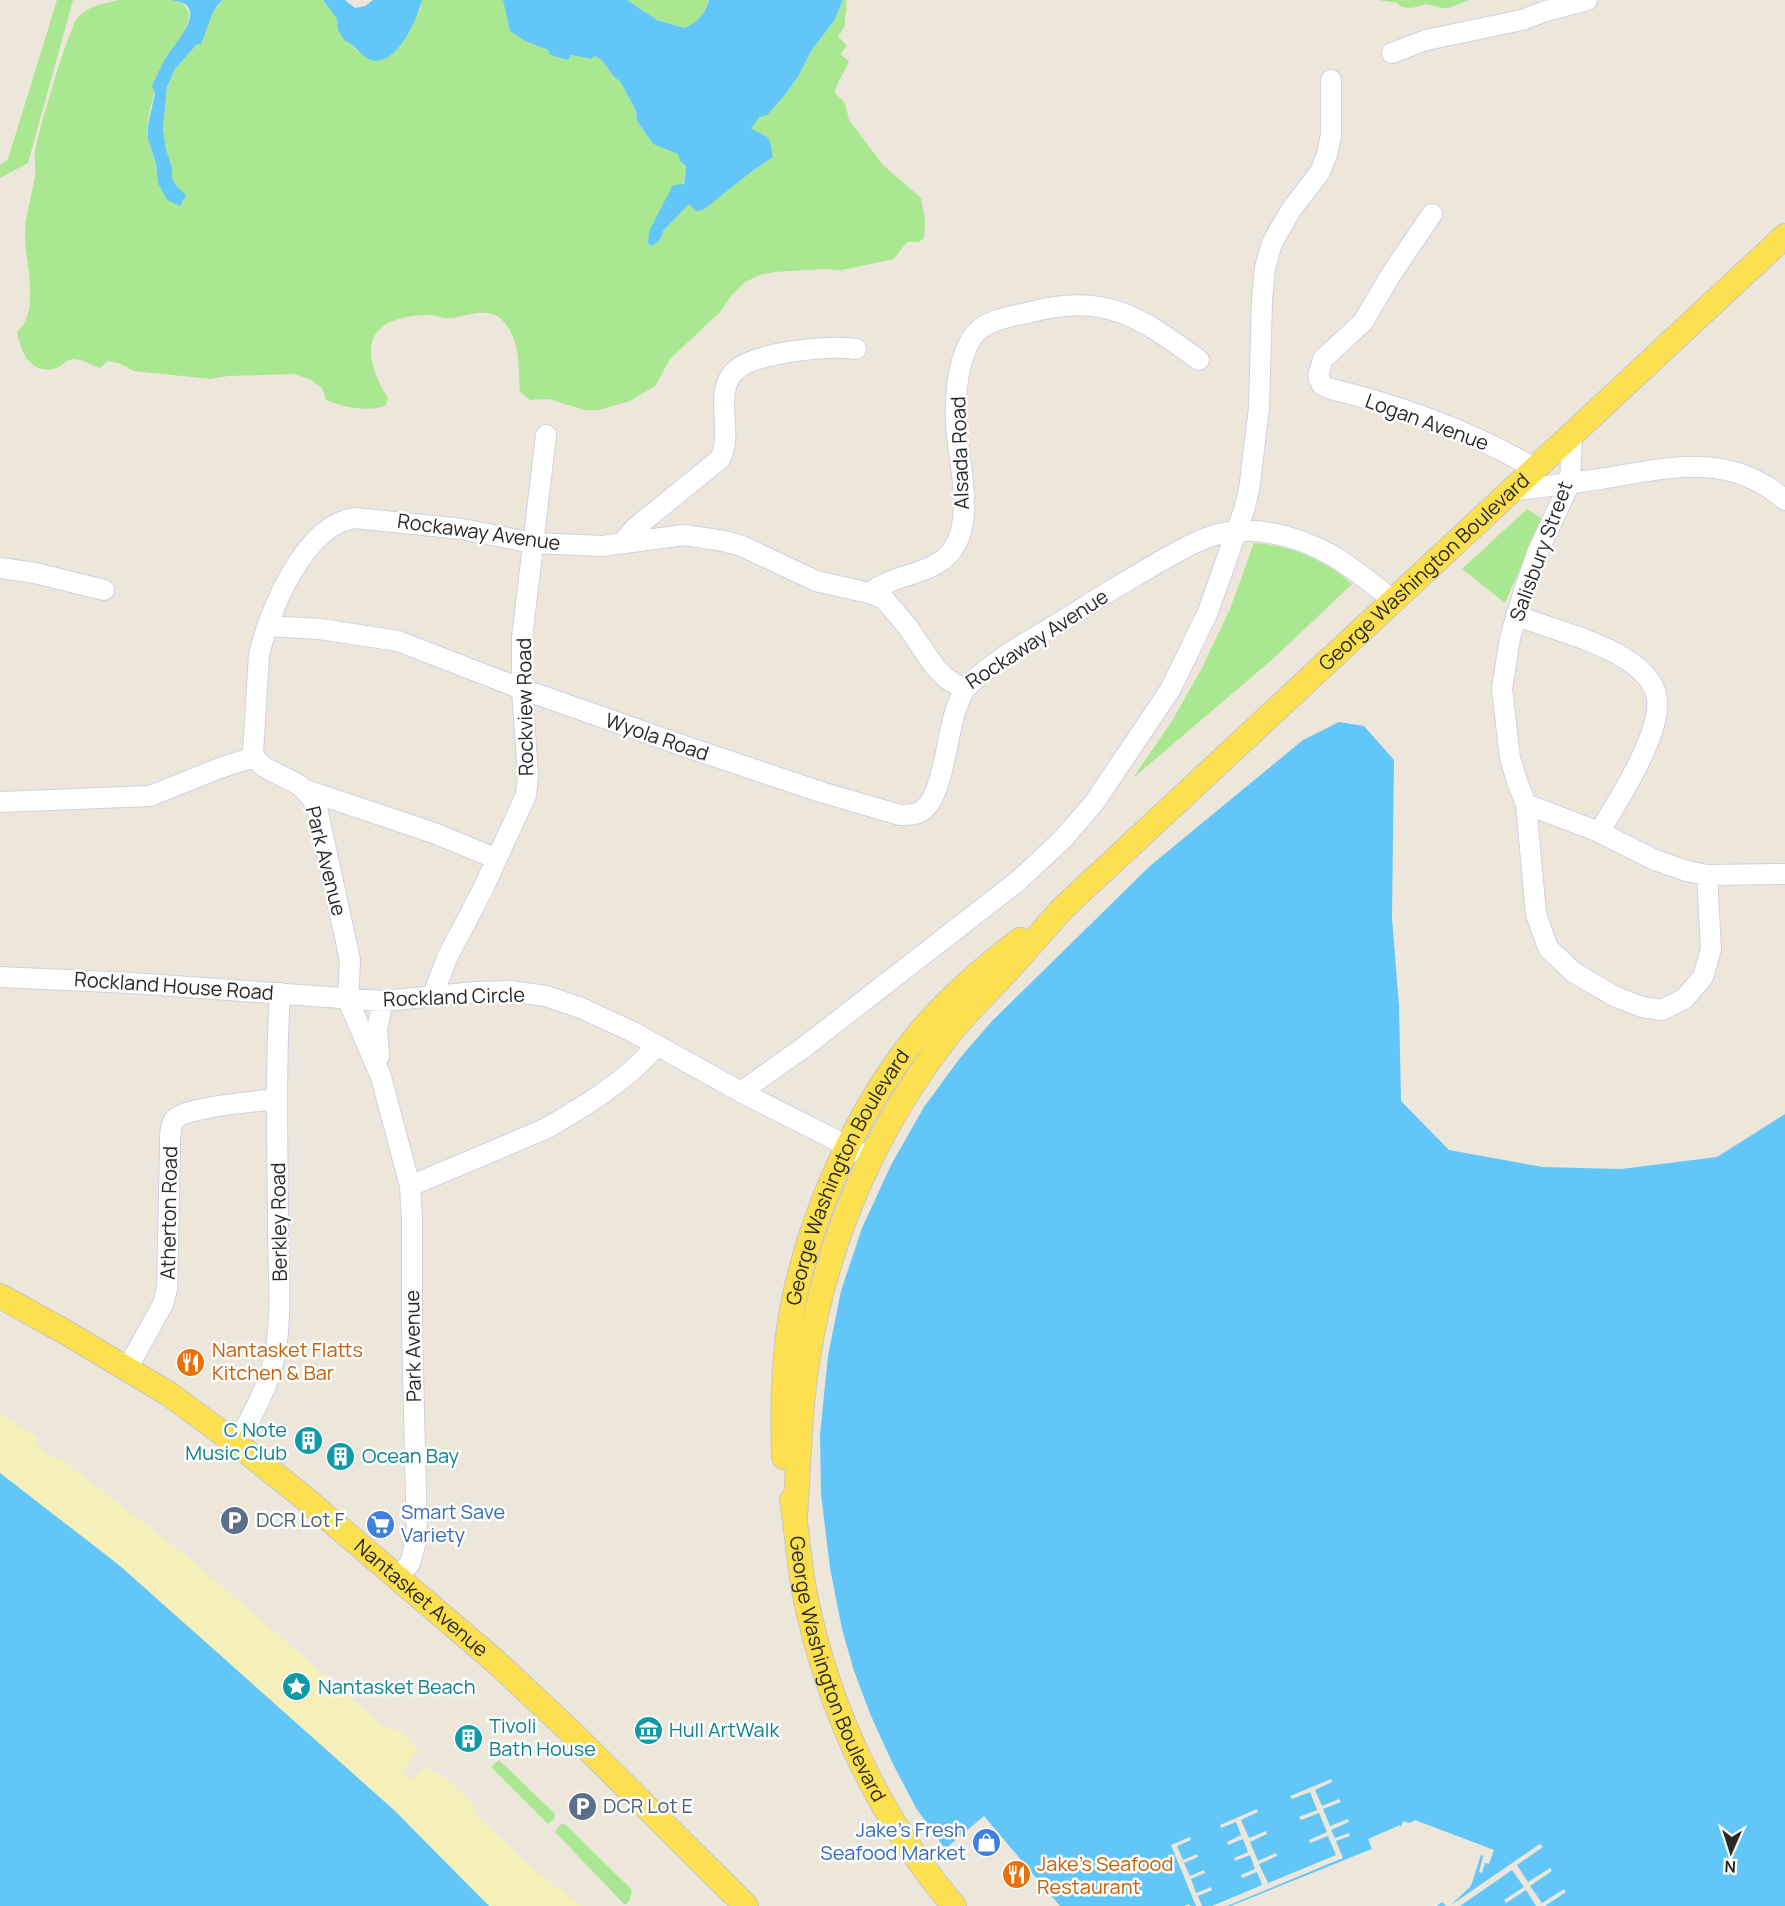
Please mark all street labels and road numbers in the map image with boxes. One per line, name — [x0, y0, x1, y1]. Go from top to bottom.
street label: Logan Avenue — [1362, 387, 1493, 456]
street label: Alsada Road — [944, 396, 975, 510]
street label: George Washington Boulevard — [1313, 467, 1535, 676]
street label: Salisbury Street — [1503, 477, 1578, 625]
street label: Rockaway Avenue — [396, 507, 562, 556]
street label: Rockaway Avenue — [960, 582, 1113, 695]
street label: Rockview Road — [510, 638, 539, 776]
street label: Wyola Road — [602, 706, 713, 767]
street label: Park Avenue — [300, 803, 353, 919]
street label: Rockland House Road — [73, 965, 275, 1006]
street label: Rockland Circle — [383, 981, 525, 1012]
street label: George Washington Boulevard — [779, 1044, 915, 1308]
street label: Atherton Road — [154, 1146, 183, 1280]
street label: Berkley Road — [264, 1162, 293, 1282]
street label: Park Avenue — [398, 1290, 427, 1402]
street label: Nantasket Avenue — [349, 1533, 494, 1663]
street label: George Washington Boulevard — [784, 1535, 893, 1806]

